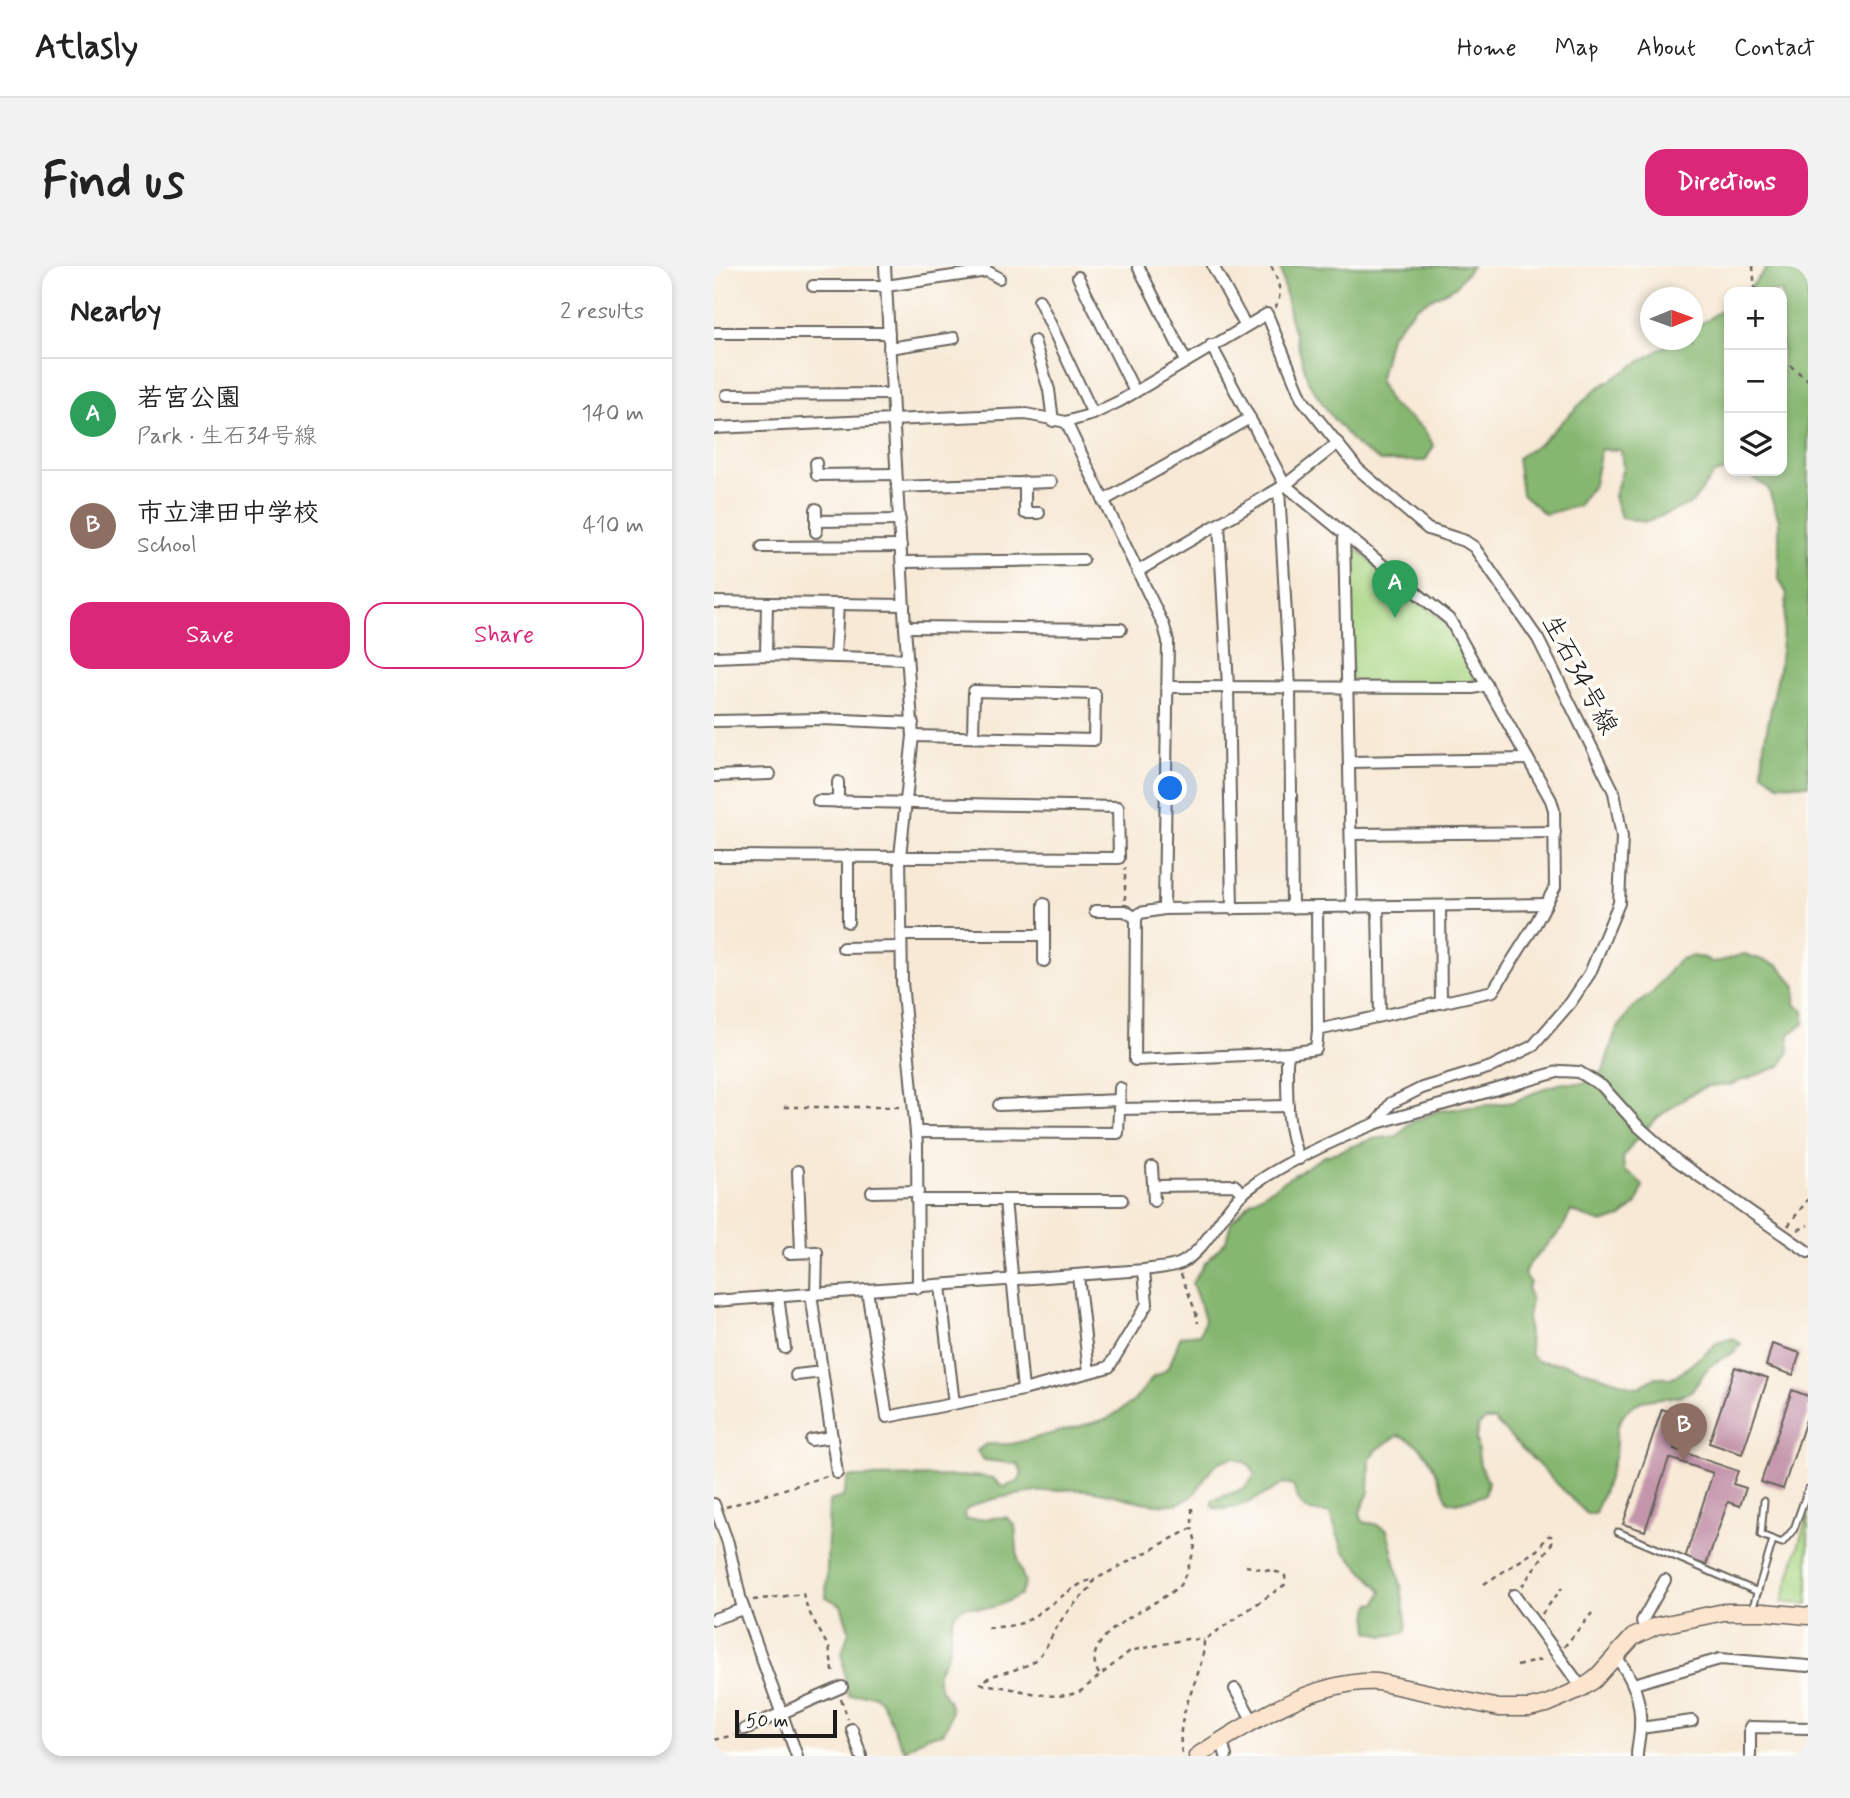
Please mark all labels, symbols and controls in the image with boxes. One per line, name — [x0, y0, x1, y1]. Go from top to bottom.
text: Atlasly — [35, 26, 138, 70]
text: Home — [1457, 33, 1517, 64]
text: Map — [1555, 33, 1599, 64]
text: About — [1637, 33, 1696, 64]
text: Contact — [1734, 33, 1815, 64]
button: Directions — [1645, 149, 1808, 216]
text: Find us — [42, 150, 185, 215]
north arrow — [1640, 287, 1703, 350]
map controls — [1724, 287, 1787, 476]
button: + — [1724, 287, 1787, 350]
text: Nearby — [70, 292, 161, 331]
text: 2 results — [560, 297, 644, 327]
button: − — [1724, 350, 1787, 413]
text: 若宮公園 — [137, 382, 241, 416]
text: A — [85, 399, 101, 429]
text: 140 m — [581, 399, 644, 429]
button: layers — [1724, 413, 1787, 476]
text: Park · 生石34号線 — [137, 422, 317, 452]
text: 市立津田中学校 — [137, 497, 319, 531]
text: B — [86, 511, 100, 541]
text: 410 m — [582, 511, 644, 541]
text: School — [137, 531, 197, 561]
pin: A — [1372, 560, 1418, 618]
button: Save — [70, 602, 350, 669]
button: Share — [364, 602, 644, 669]
street label: 生石34号線 — [1533, 609, 1625, 741]
your location — [1153, 771, 1187, 805]
pin: B — [1661, 1403, 1707, 1461]
scale bar — [735, 1707, 836, 1739]
text: 50 m — [746, 1709, 789, 1734]

